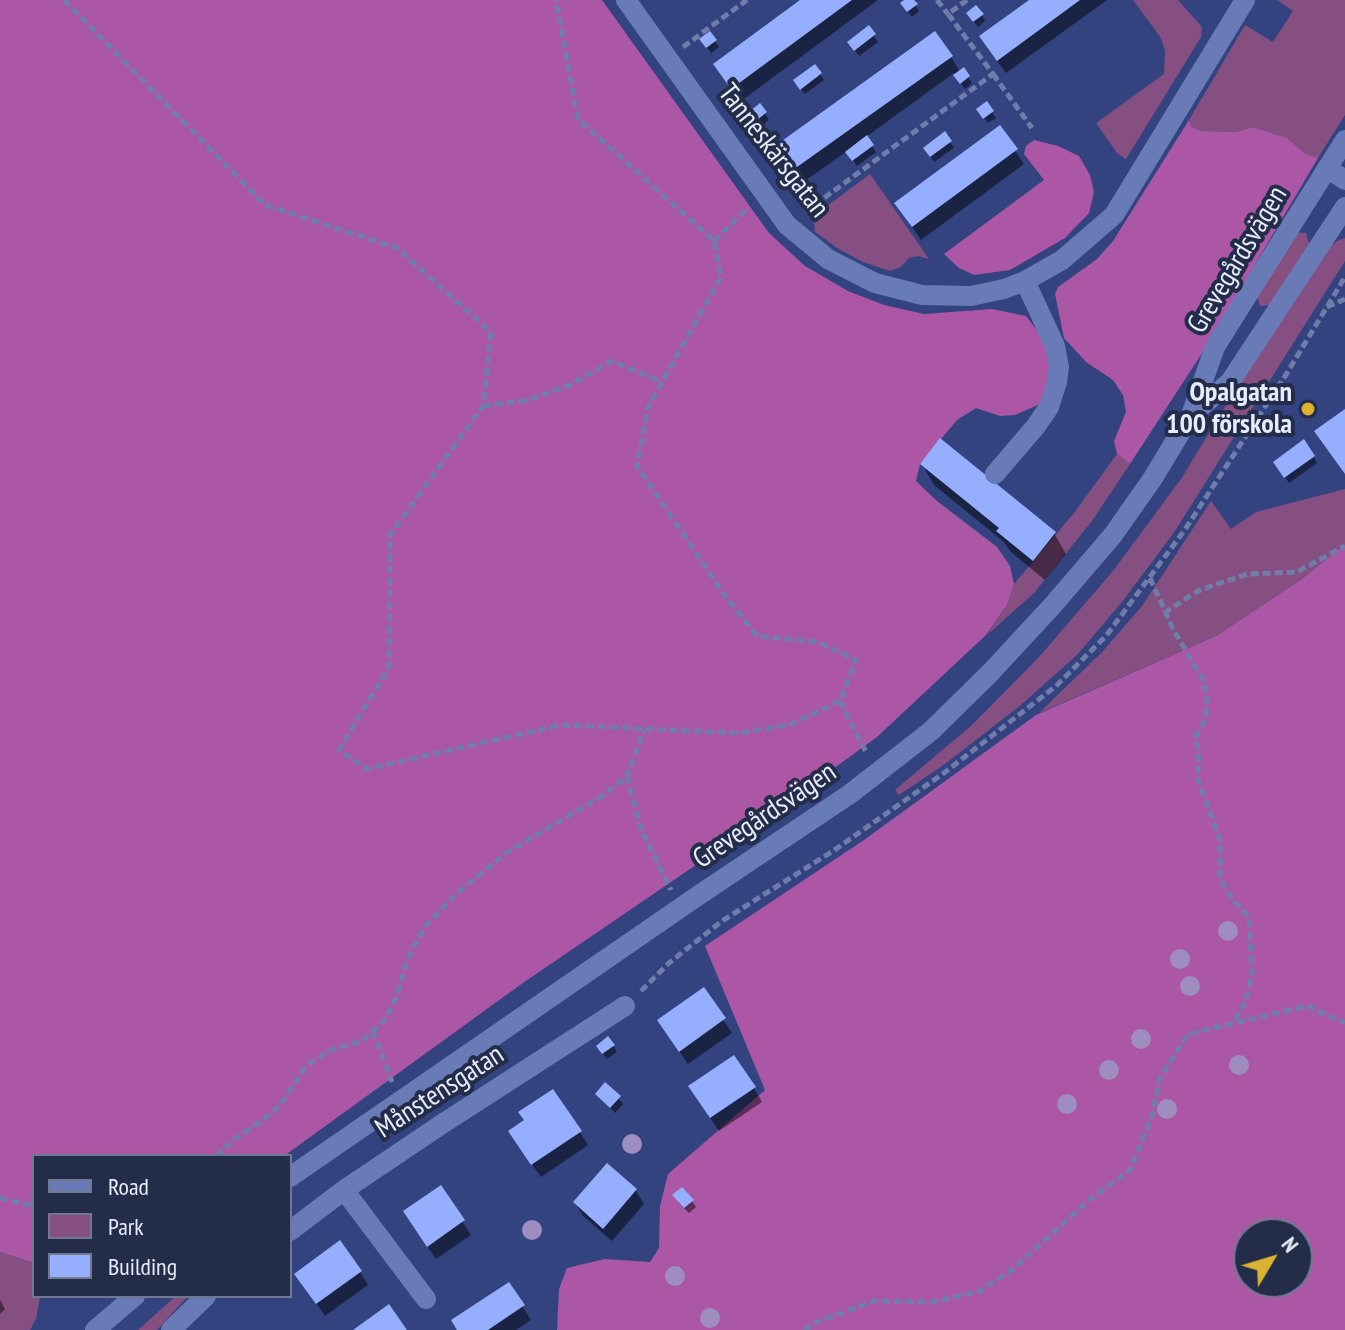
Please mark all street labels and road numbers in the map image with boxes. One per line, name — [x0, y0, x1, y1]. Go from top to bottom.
street label: Tanneskärsgatan — [710, 77, 836, 225]
street label: Grevegårdsvägen — [1181, 180, 1295, 340]
street label: Grevegårdsvägen — [687, 756, 843, 876]
street label: Månstensgatan — [370, 1038, 510, 1146]

